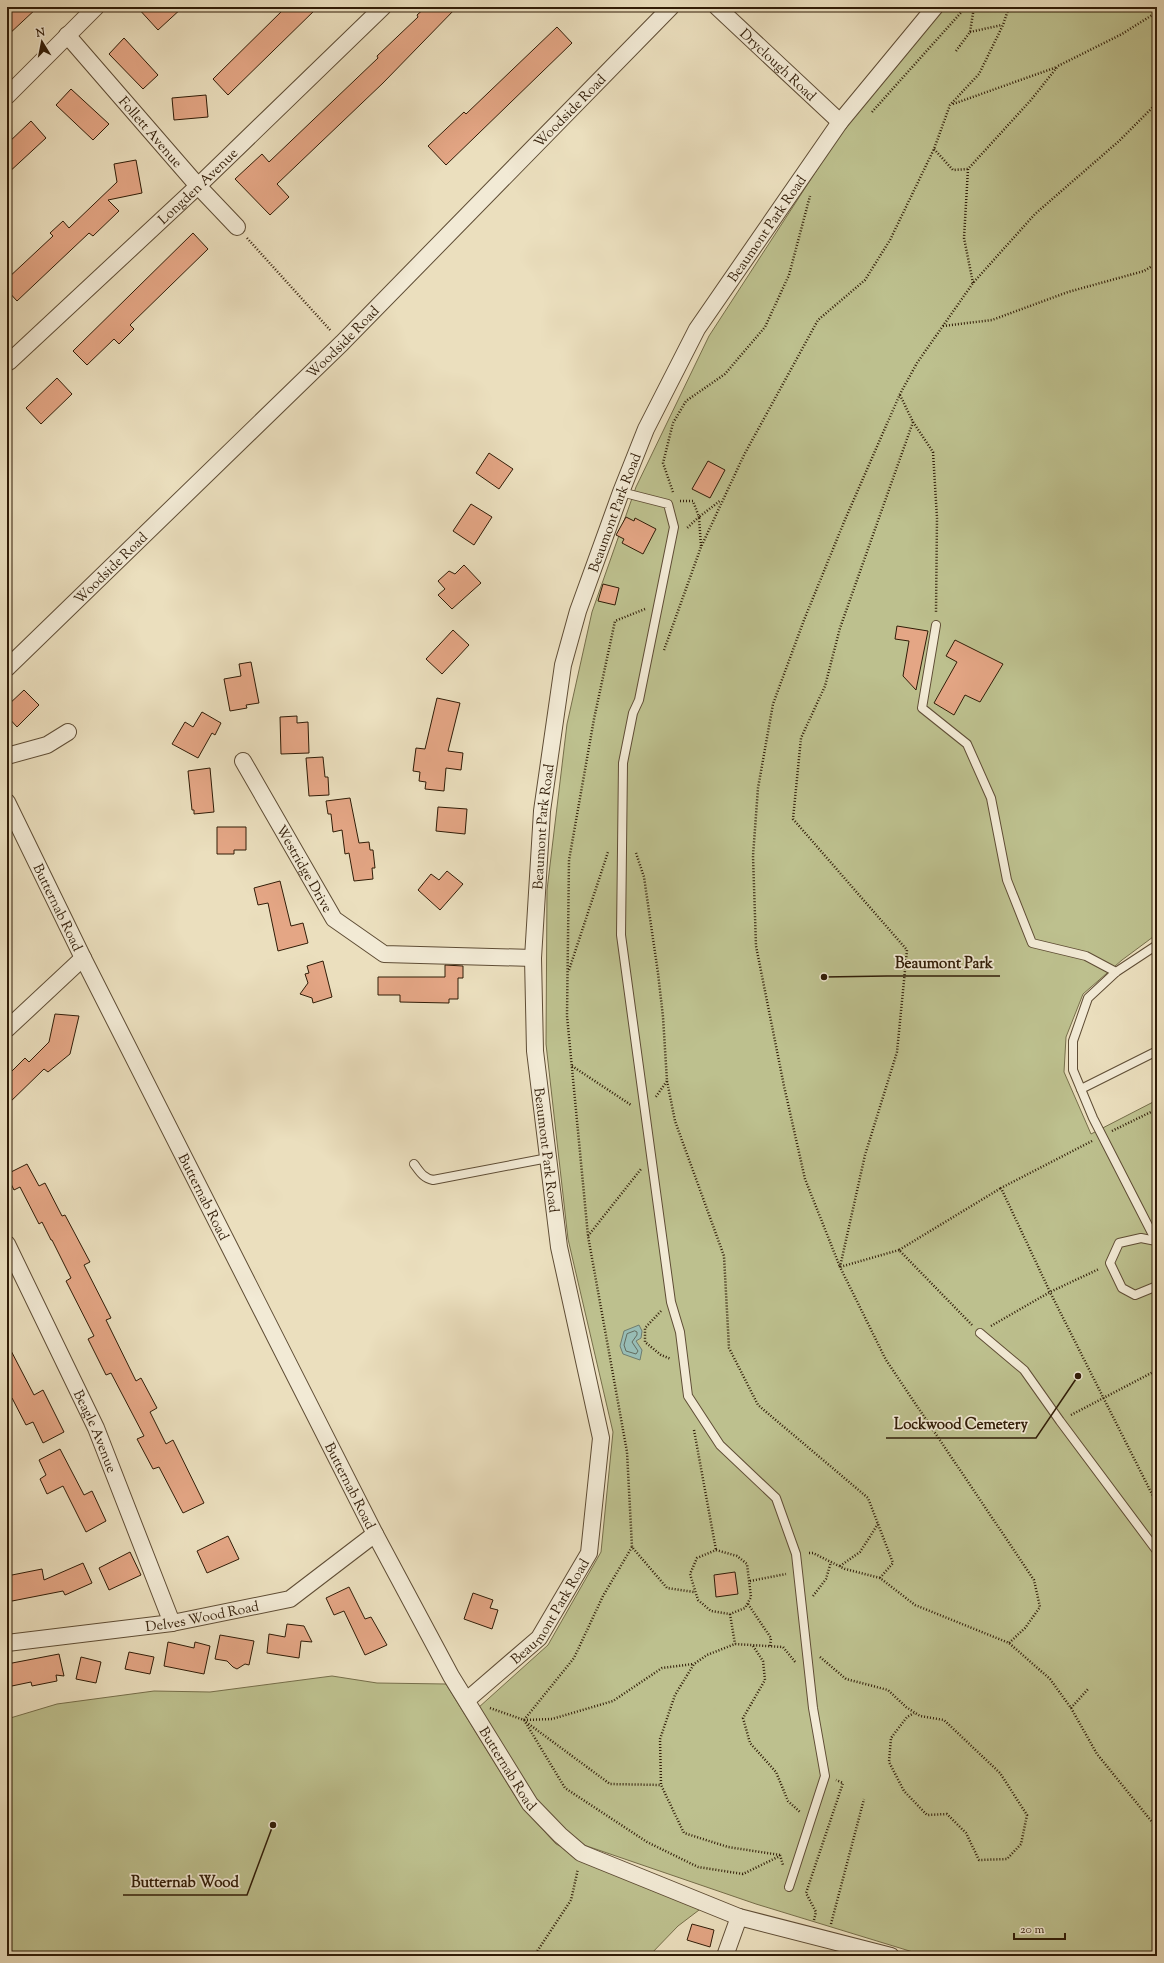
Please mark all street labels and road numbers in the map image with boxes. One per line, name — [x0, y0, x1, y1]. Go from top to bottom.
street label: Dryclough Road — [734, 25, 820, 107]
street label: Woodside Road — [530, 71, 612, 153]
street label: Follett Avenue — [113, 93, 186, 173]
street label: Longden Avenue — [155, 144, 243, 230]
street label: Beaumont Park Road — [724, 172, 812, 287]
street label: Woodside Road — [303, 302, 385, 384]
street label: Beaumont Park Road — [585, 451, 647, 576]
street label: Woodside Road — [70, 529, 153, 610]
street label: Beaumont Park Road — [529, 763, 561, 890]
street label: Westridge Drive — [270, 822, 336, 917]
street label: Butternab Road — [27, 861, 86, 955]
street label: Beaumont Park Road — [527, 1087, 563, 1214]
street label: Butternab Road — [172, 1151, 233, 1244]
street label: Beagle Avenue — [67, 1387, 120, 1476]
street label: Butternab Road — [318, 1440, 379, 1533]
street label: Beaumont Park Road — [507, 1555, 596, 1670]
street label: Delves Wood Road — [144, 1598, 261, 1638]
street label: Butternab Road — [473, 1724, 540, 1817]

